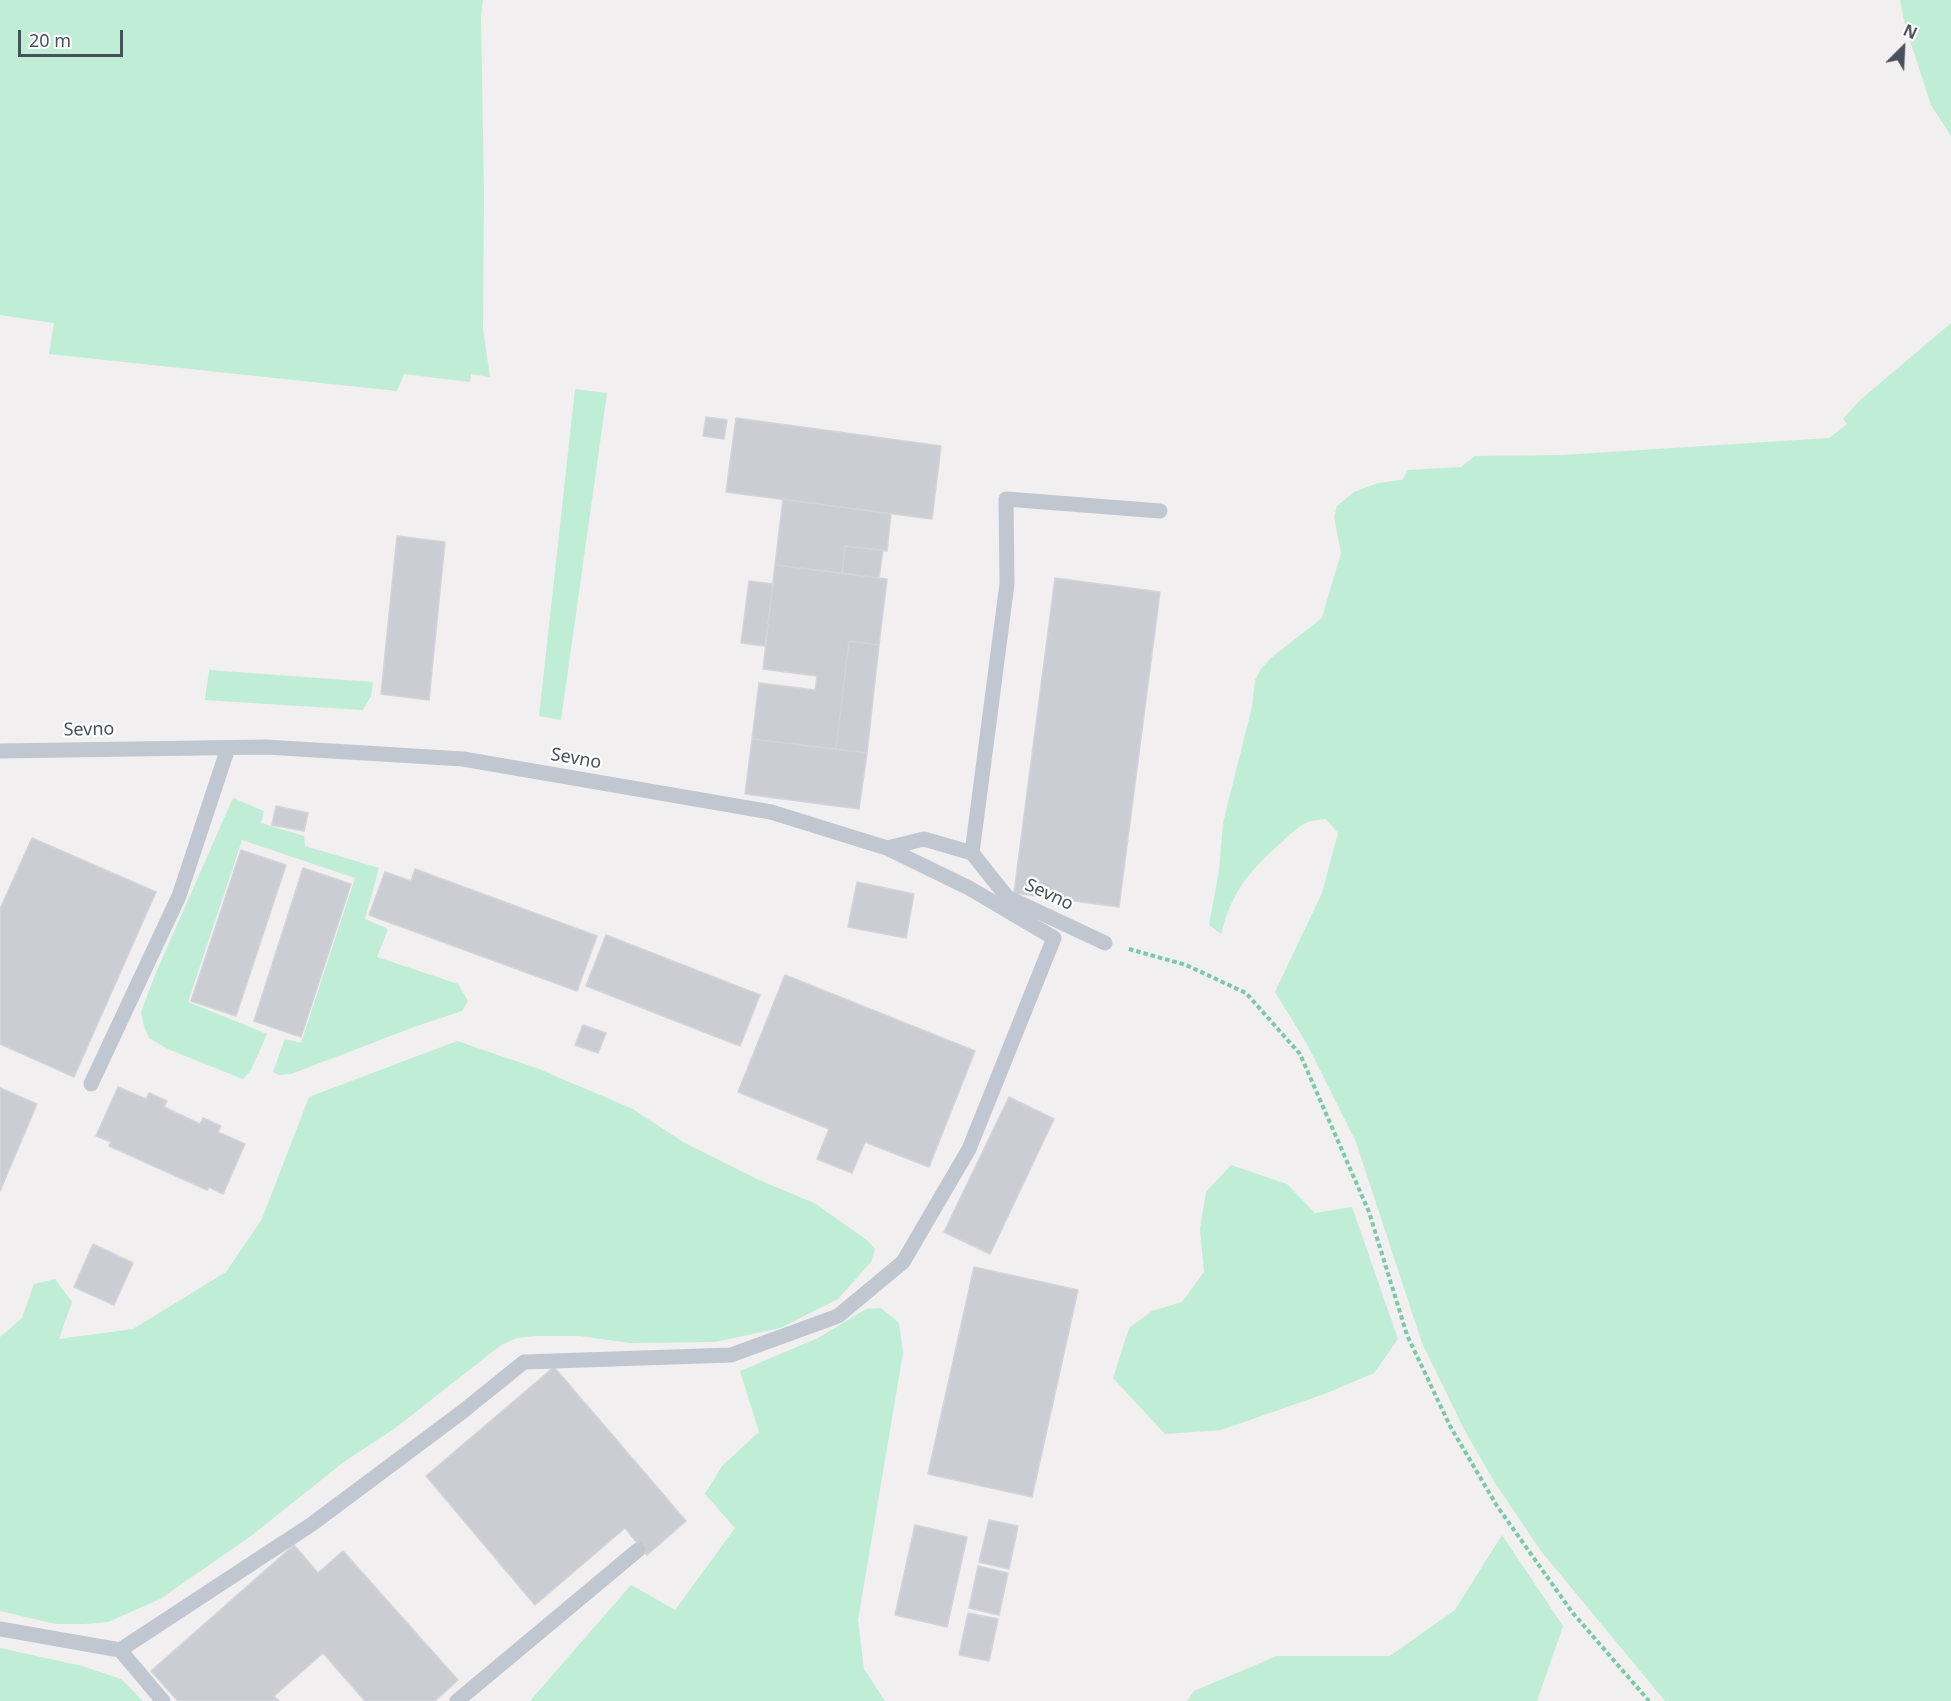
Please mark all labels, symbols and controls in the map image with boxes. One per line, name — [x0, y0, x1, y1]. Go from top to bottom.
scale bar — [21, 18, 126, 56]
north arrow — [1873, 18, 1933, 78]
text: N — [1900, 19, 1921, 44]
text: 20 m — [29, 28, 71, 52]
street label: Sevno — [63, 719, 115, 741]
street label: Sevno — [549, 744, 603, 774]
street label: Sevno — [1021, 874, 1077, 916]

